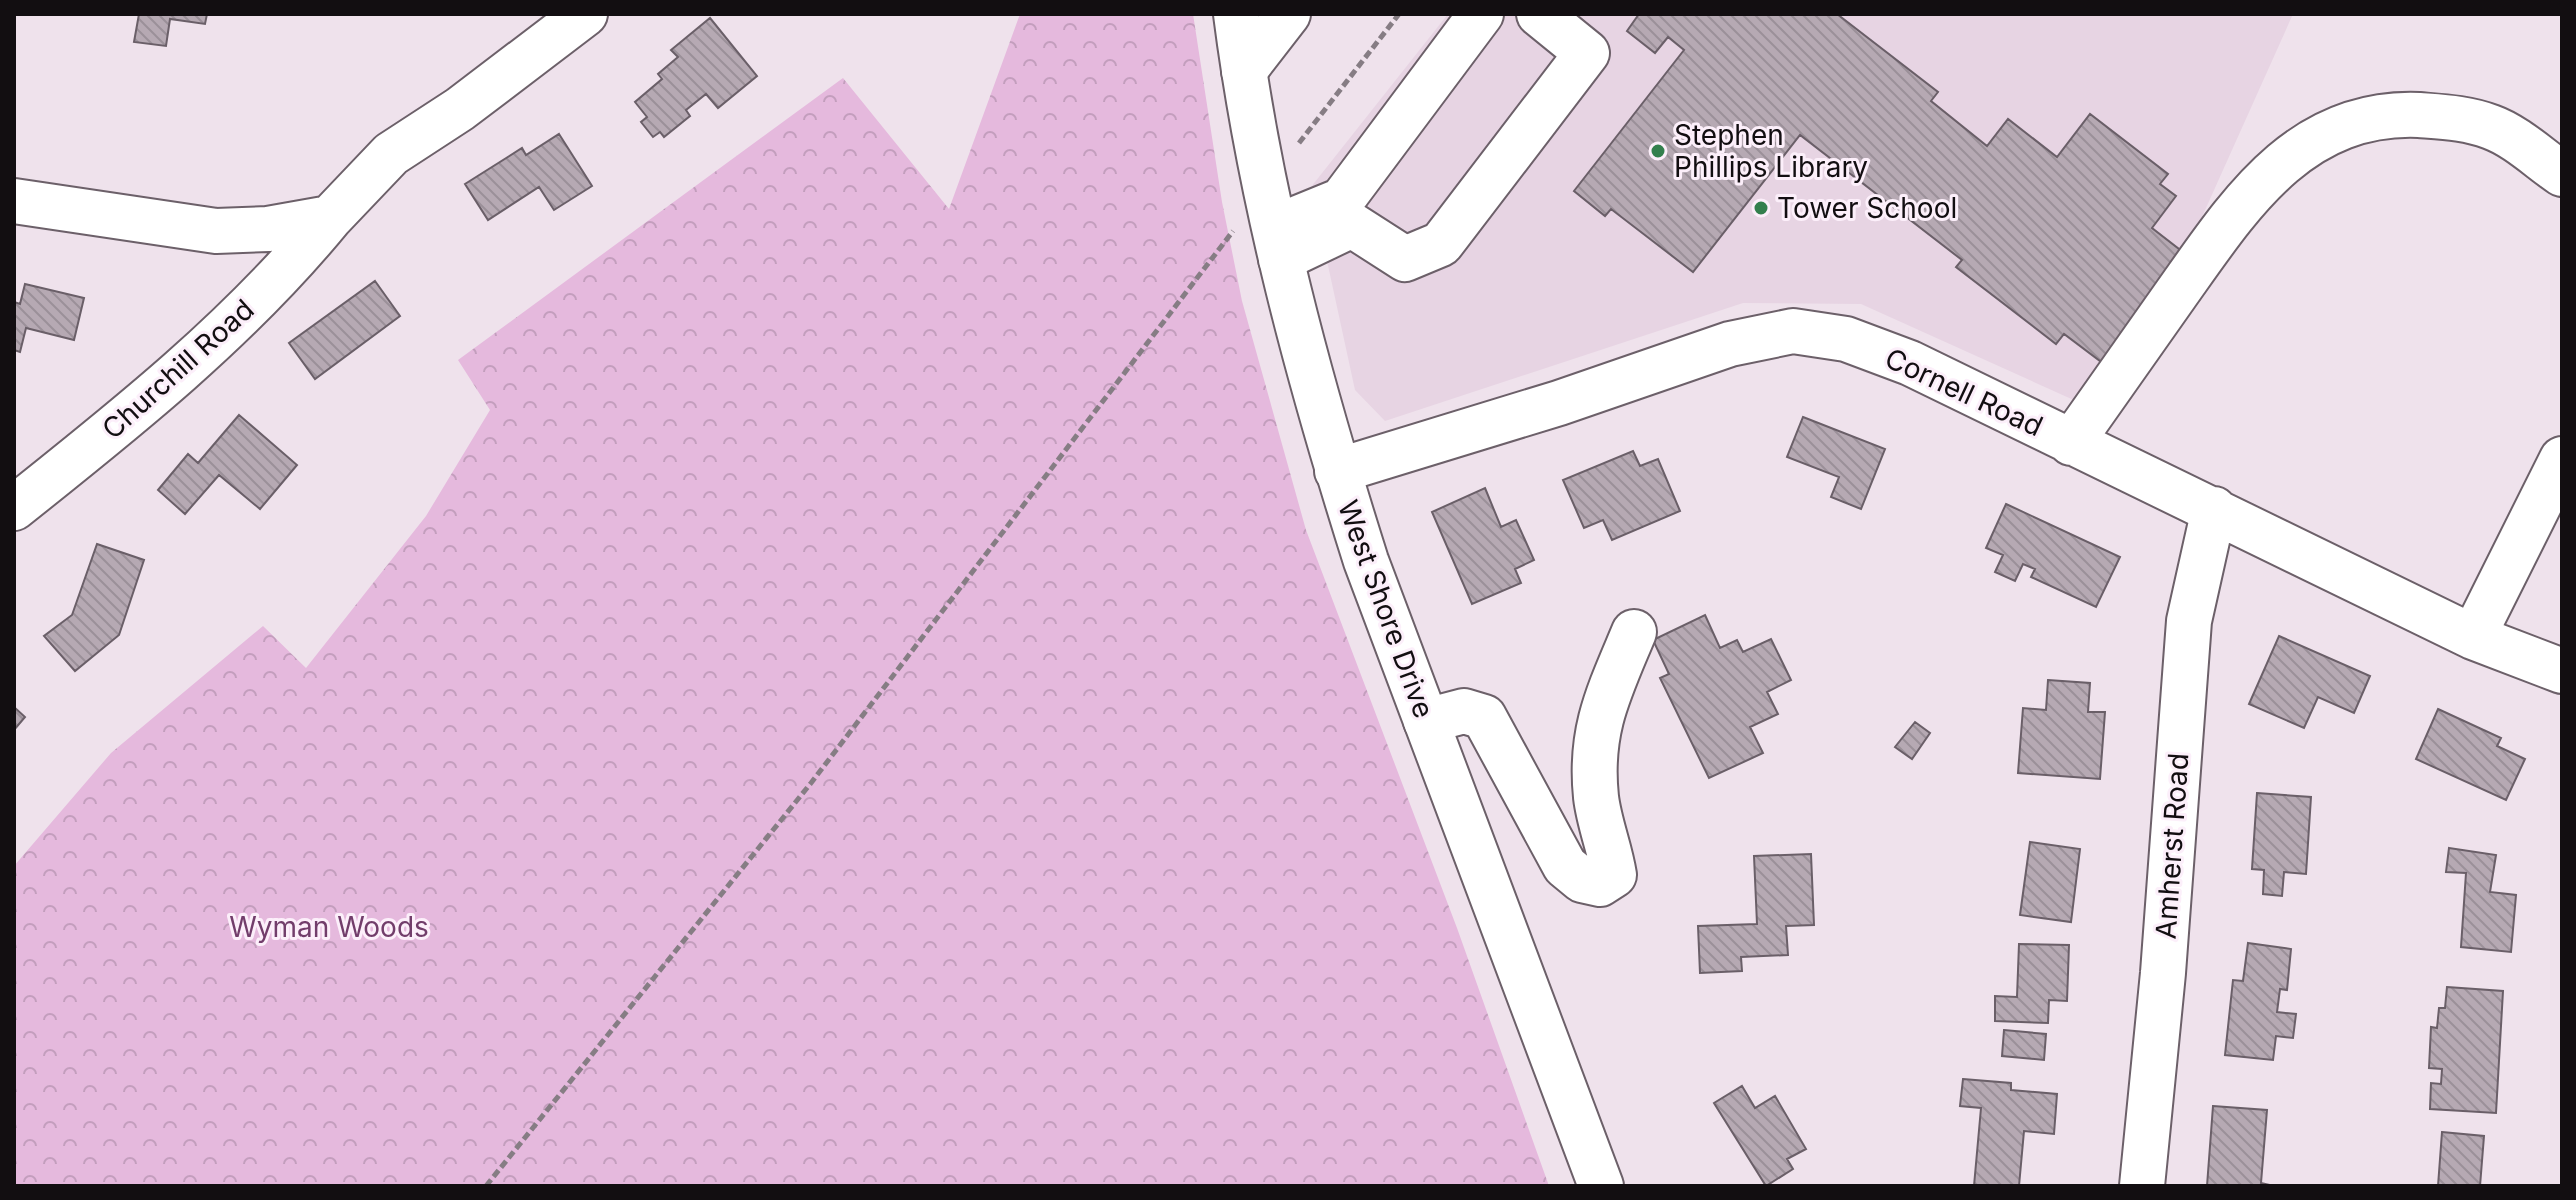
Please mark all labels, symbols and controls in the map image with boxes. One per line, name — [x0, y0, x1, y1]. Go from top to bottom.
place label: Stephen Phillips Library — [1674, 118, 1868, 184]
marker: Stephen Phillips Library — [1649, 142, 1667, 160]
place label: Tower School — [1777, 191, 1957, 225]
marker: Tower School — [1752, 199, 1770, 217]
street label: Churchill Road — [95, 292, 261, 446]
street label: Cornell Road — [1880, 341, 2048, 443]
street label: West Shore Drive — [1331, 495, 1441, 723]
street label: Amherst Road — [2149, 752, 2195, 940]
park label: Wyman Woods — [229, 910, 429, 944]

